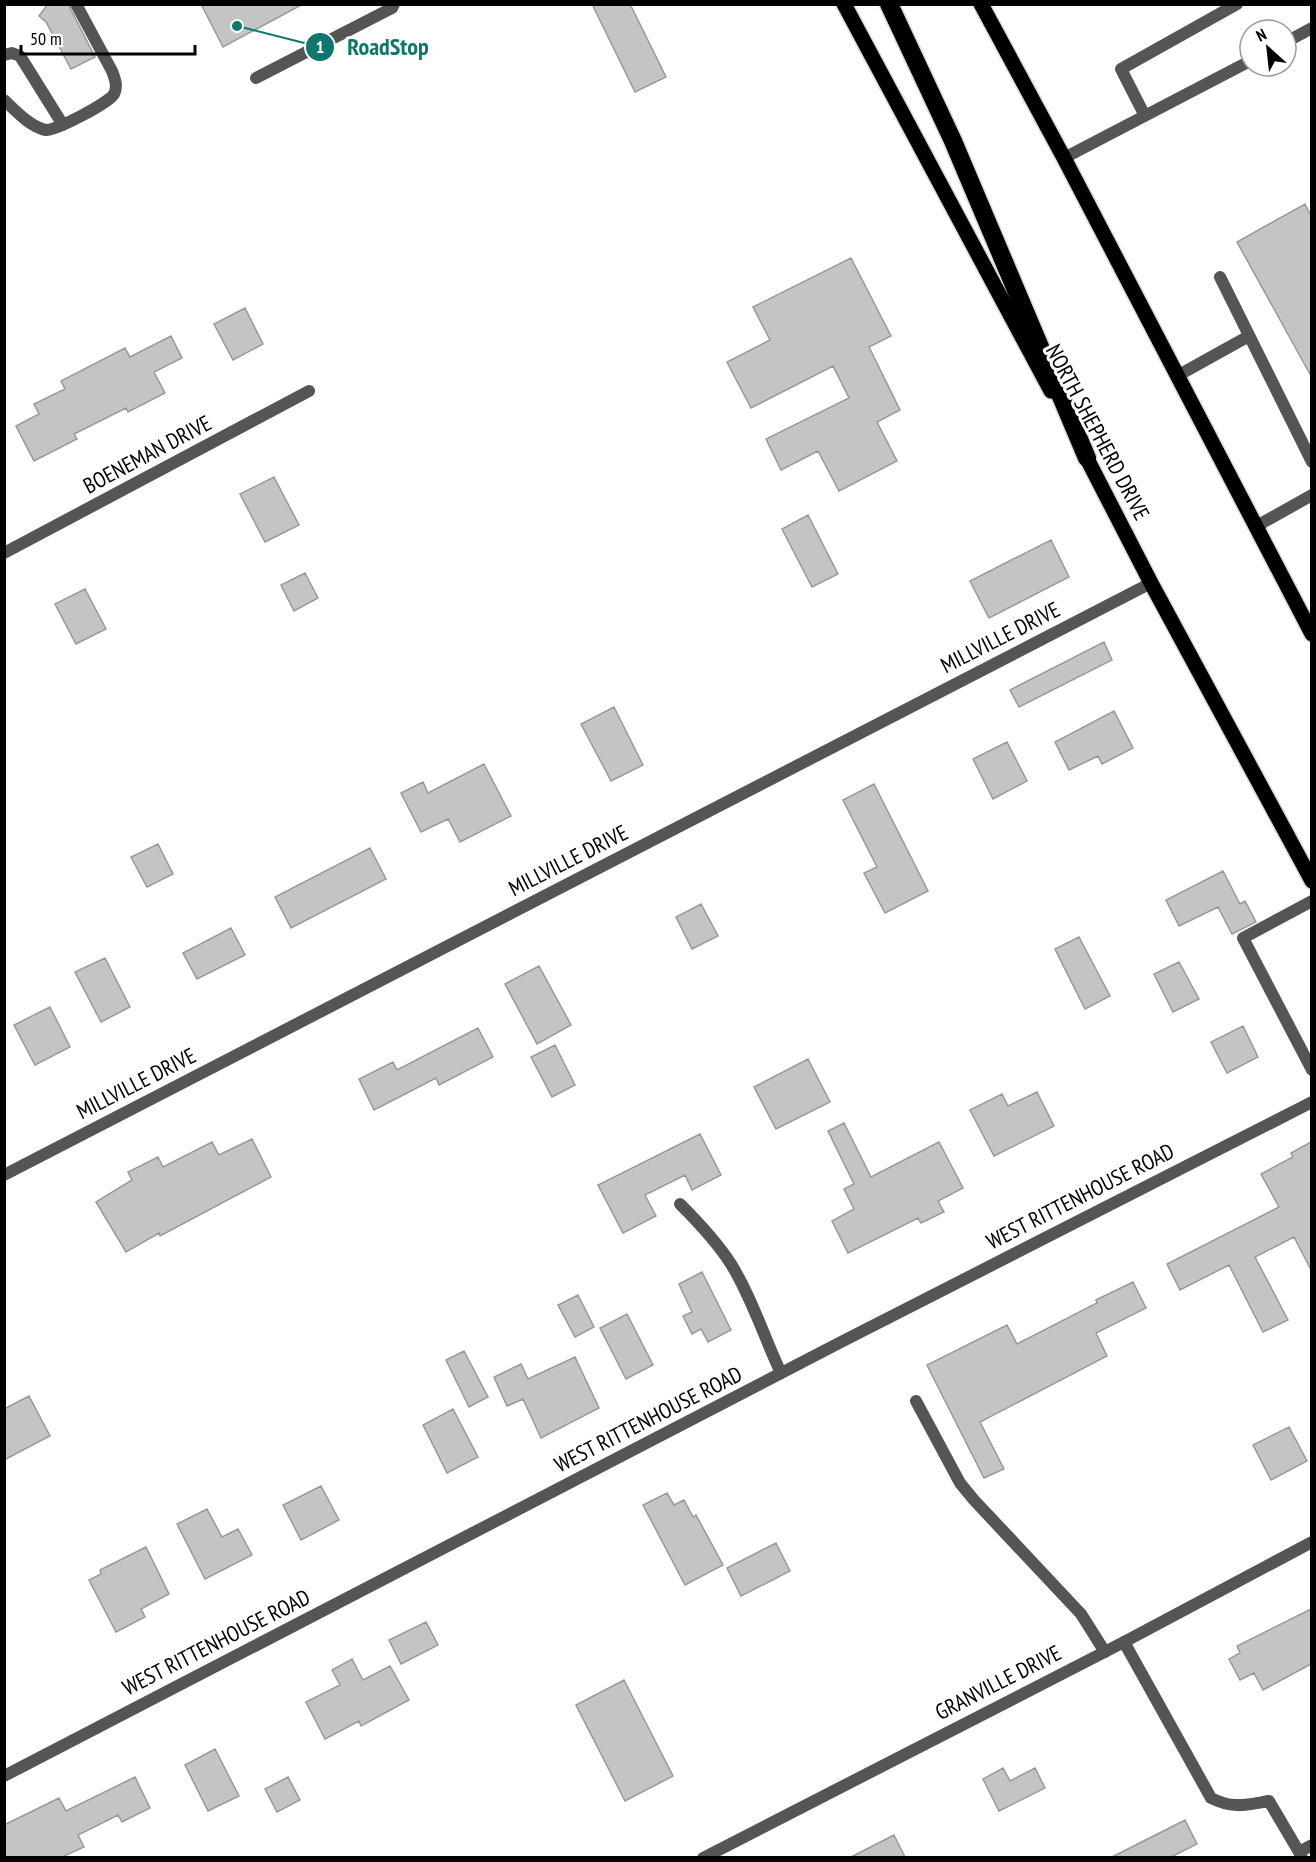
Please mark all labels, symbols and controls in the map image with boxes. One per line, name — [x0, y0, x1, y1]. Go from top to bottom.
scale bar — [21, 18, 195, 56]
north arrow — [1238, 18, 1298, 78]
text: N — [1253, 24, 1270, 46]
callout: RoadStop — [305, 26, 441, 68]
text: 50 m — [30, 27, 62, 50]
text: RoadStop — [347, 31, 429, 62]
text: 1 — [316, 35, 324, 58]
street label: NORTH SHEPHERD DRIVE — [1040, 339, 1156, 525]
street label: BOENEMAN DRIVE — [78, 409, 216, 499]
street label: MILLVILLE DRIVE — [936, 595, 1064, 679]
street label: MILLVILLE DRIVE — [504, 818, 632, 902]
street label: MILLVILLE DRIVE — [72, 1041, 200, 1125]
street label: WEST RITTENHOUSE ROAD — [981, 1137, 1179, 1255]
street label: WEST RITTENHOUSE ROAD — [549, 1360, 747, 1478]
street label: WEST RITTENHOUSE ROAD — [117, 1583, 315, 1701]
street label: GRANVILLE DRIVE — [930, 1638, 1066, 1726]

